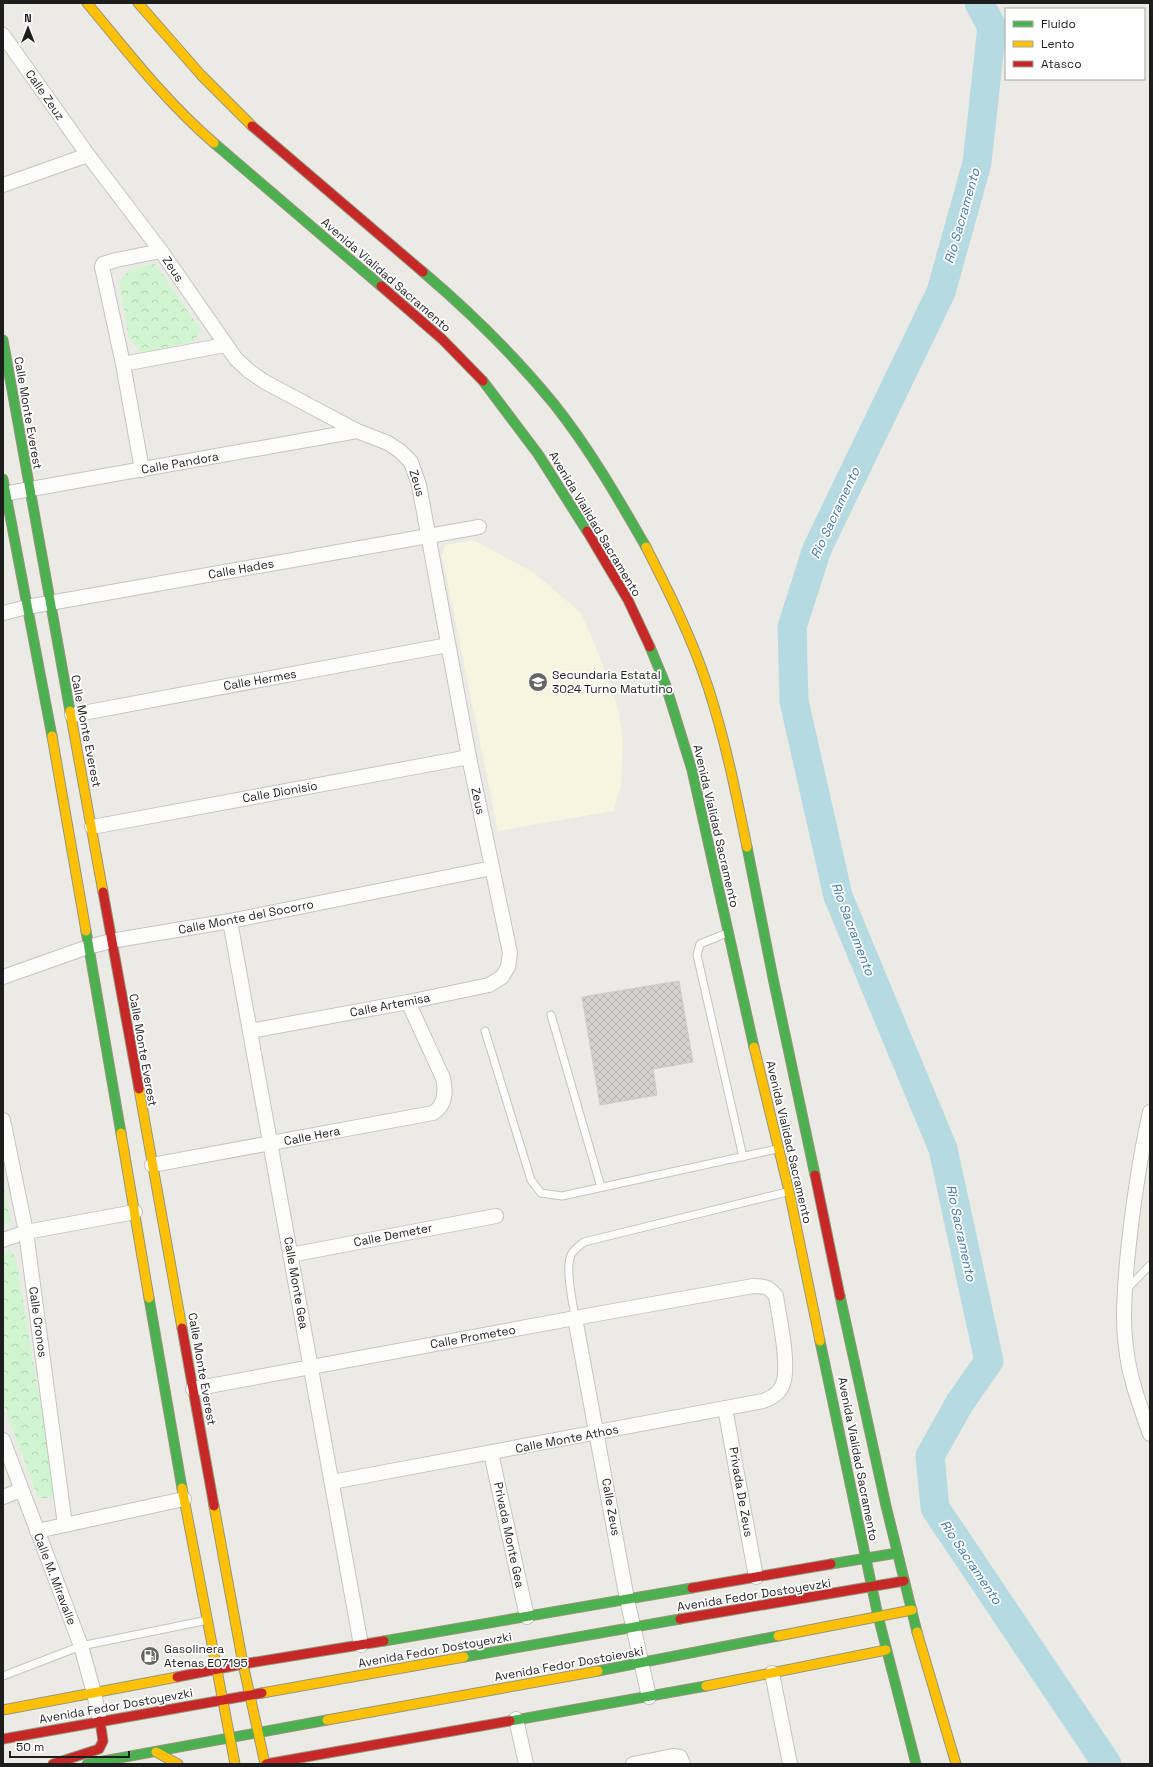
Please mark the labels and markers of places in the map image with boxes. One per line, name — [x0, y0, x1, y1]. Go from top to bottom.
place label: Secundaria Estatal 3024 Turno Matutino — [552, 667, 673, 697]
school or university icon: Secundaria Estatal 3024 Turno Matutino — [527, 671, 549, 693]
place label: Gasolinera Atenas E07195 — [164, 1641, 248, 1671]
fuel station icon: Gasolinera Atenas E07195 — [139, 1645, 161, 1667]

